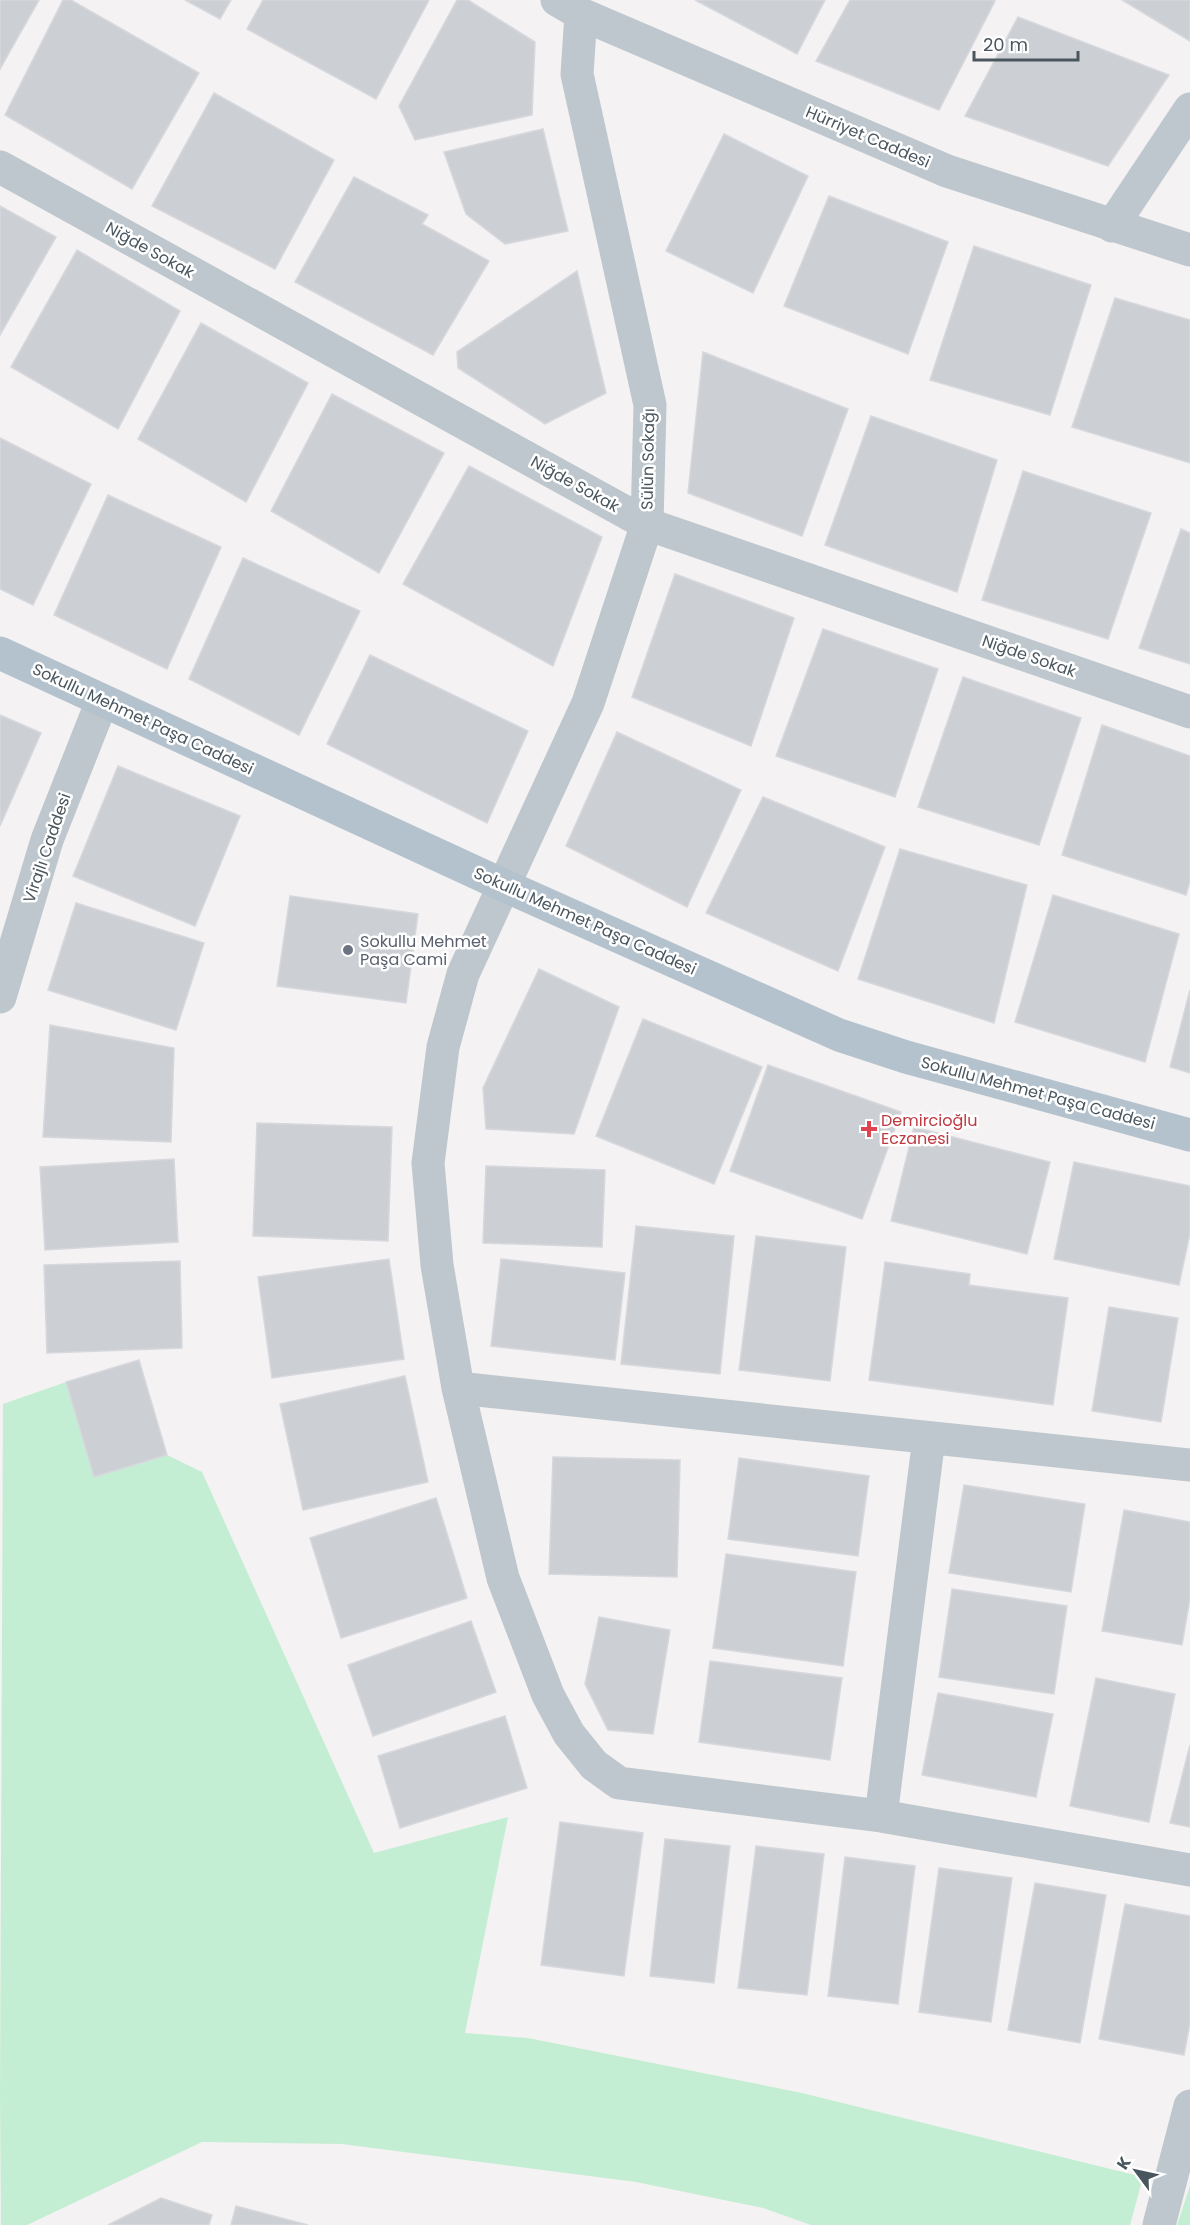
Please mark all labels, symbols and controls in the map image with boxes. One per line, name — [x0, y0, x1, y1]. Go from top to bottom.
scale bar — [974, 24, 1078, 62]
text: 20 m — [983, 32, 1028, 57]
street label: Hürriyet Caddesi — [802, 100, 934, 174]
street label: Niğde Sokak — [102, 216, 199, 284]
street label: Sülün Sokağı — [636, 408, 660, 510]
street label: Niğde Sokak — [527, 450, 624, 518]
street label: Niğde Sokak — [979, 629, 1080, 683]
street label: Sokullu Mehmet Paşa Caddesi — [29, 658, 257, 780]
street label: Virajlı Caddesi — [17, 790, 77, 906]
street label: Sokullu Mehmet Paşa Caddesi — [470, 861, 700, 981]
place label: Sokullu Mehmet Paşa Cami — [360, 930, 487, 971]
marker: Sokullu Mehmet Paşa Cami — [341, 943, 355, 957]
street label: Sokullu Mehmet Paşa Caddesi — [918, 1051, 1158, 1135]
place label: Demircioğlu Eczanesi — [881, 1109, 978, 1150]
marker: Demircioğlu Eczanesi — [862, 1122, 876, 1136]
north arrow — [1106, 2141, 1166, 2201]
text: K — [1111, 2152, 1137, 2174]

